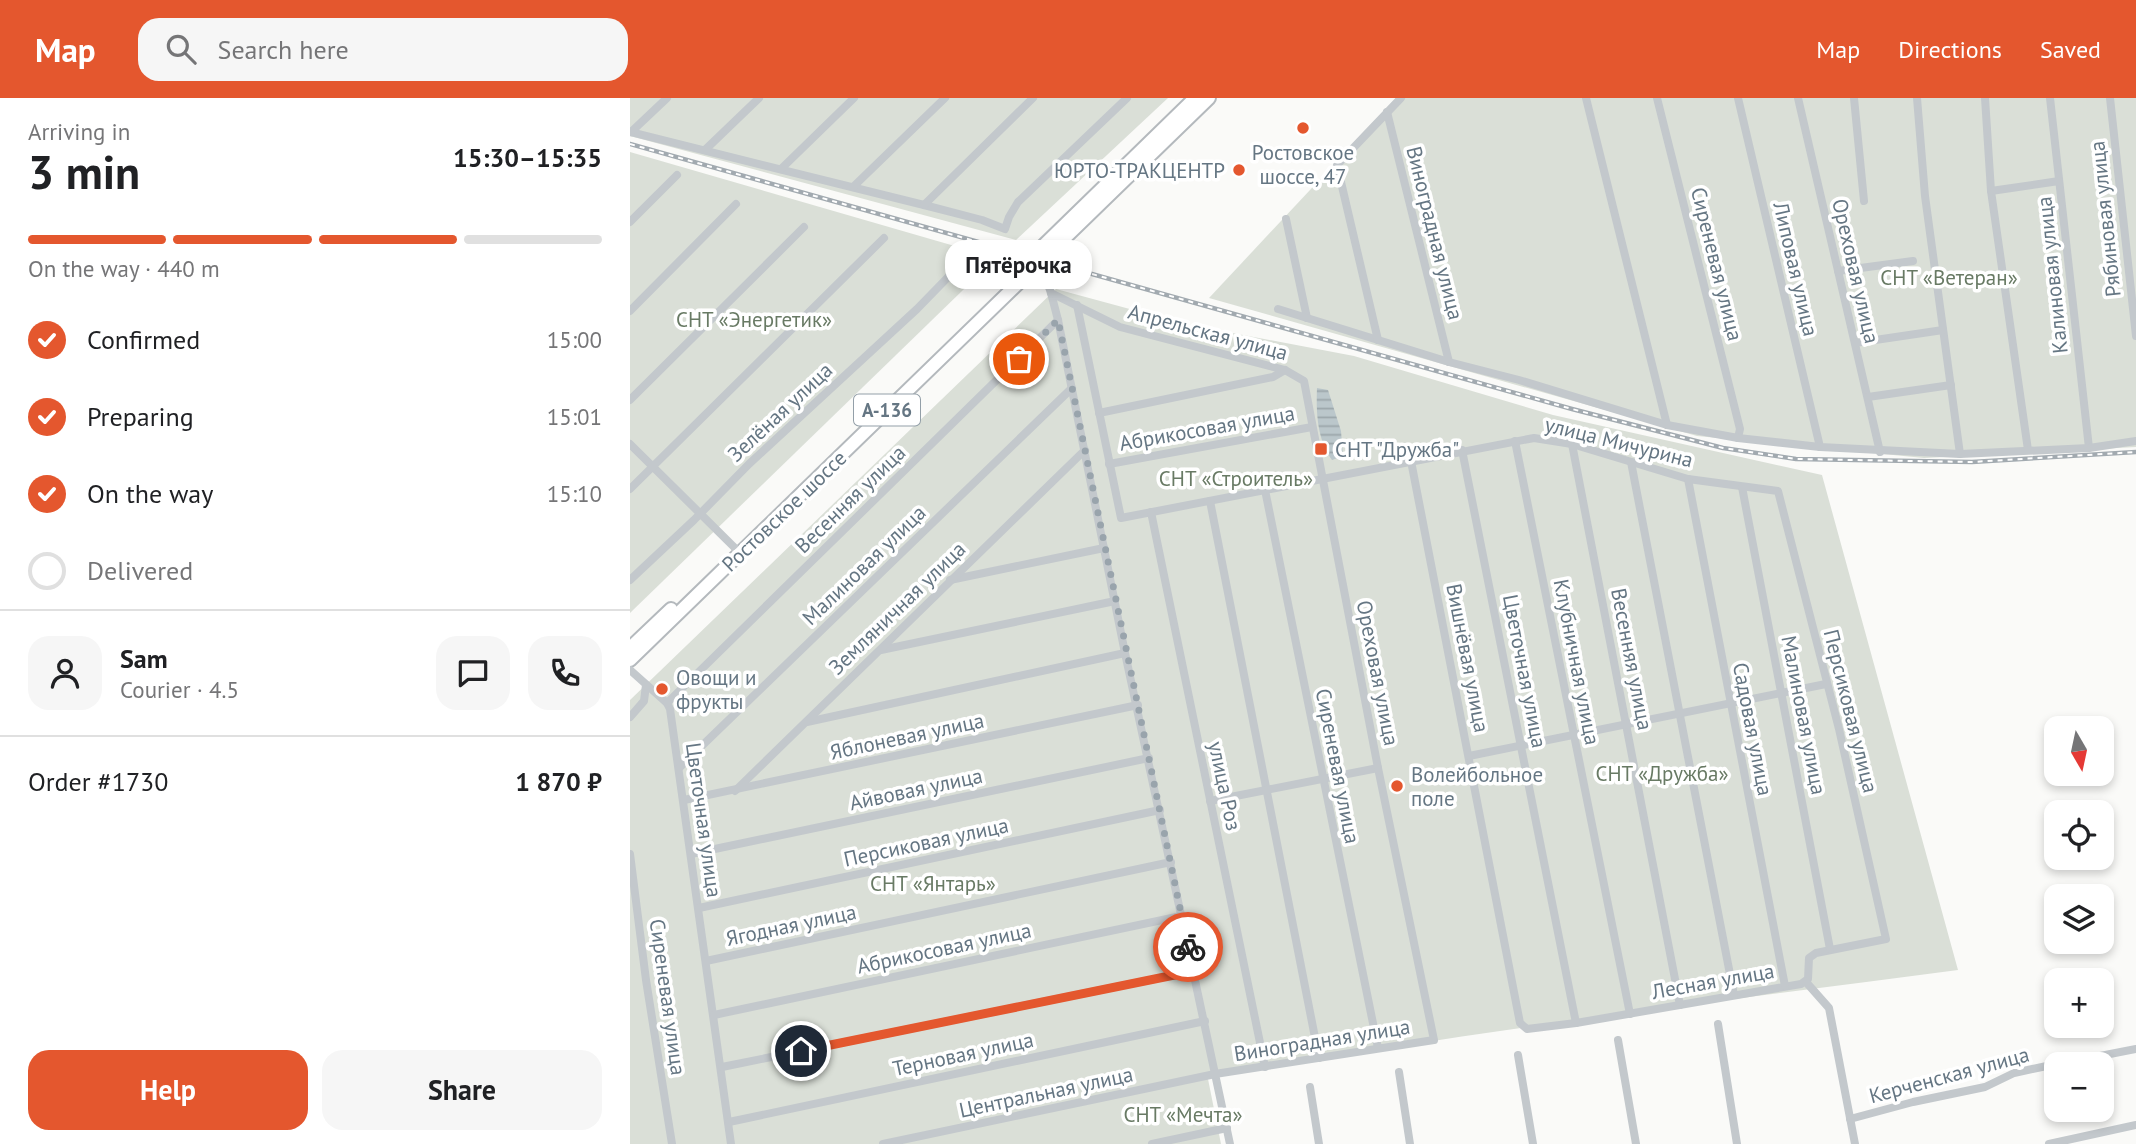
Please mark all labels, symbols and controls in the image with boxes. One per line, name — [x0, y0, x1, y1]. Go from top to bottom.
search box — [138, 18, 628, 81]
text: Map — [35, 28, 96, 71]
icon: search — [162, 30, 200, 68]
text: Search here — [218, 33, 349, 66]
text: Map — [1816, 34, 1860, 65]
text: Directions — [1898, 34, 2002, 65]
text: Saved — [2040, 34, 2101, 65]
text: Arriving in — [28, 117, 130, 146]
marker: Ростовское шоссе, 47 — [1295, 120, 1311, 136]
place label: Ростовское шоссе, 47 — [1252, 139, 1354, 190]
street label: Рябиновая улица — [2083, 140, 2127, 298]
text: 15:30–15:35 — [453, 141, 602, 174]
text: 3 min — [28, 142, 140, 202]
street label: Виноградная улица — [1400, 143, 1470, 323]
place label: ЮРТО-ТРАКЦЕНТР — [1054, 157, 1225, 184]
marker: ЮРТО-ТРАКЦЕНТР — [1231, 162, 1247, 178]
street label: Сиреневая улица — [1685, 184, 1749, 344]
street label: Калиновая улица — [2030, 195, 2074, 355]
street label: Ореховая улица — [1826, 196, 1886, 346]
street label: Липовая улица — [1767, 198, 1825, 339]
callout: Пятёрочка — [946, 240, 1092, 289]
text: Пятёрочка — [965, 250, 1072, 279]
text: On the way · 440 m — [28, 254, 220, 283]
park label: СНТ «Ветеран» — [1880, 264, 2018, 291]
street label: Апрельская улица — [1125, 298, 1291, 366]
park label: СНТ «Энергетик» — [676, 306, 832, 333]
icon: check — [28, 321, 66, 359]
text: Confirmed — [87, 323, 200, 356]
text: 15:00 — [547, 325, 602, 354]
pin — [989, 329, 1049, 389]
icon: bag — [1000, 340, 1038, 378]
street label: Зелёная улица — [722, 357, 838, 467]
road number: А-136 — [854, 394, 920, 426]
icon: check — [28, 398, 66, 436]
street label: Абрикосовая улица — [1117, 399, 1297, 457]
text: Preparing — [87, 400, 194, 433]
text: 15:01 — [547, 402, 602, 431]
street label: улица Мичурина — [1542, 411, 1696, 473]
place label: СНТ "Дружба" — [1335, 436, 1459, 463]
street label: Весенняя улица — [789, 439, 911, 559]
marker: СНТ "Дружба" — [1313, 441, 1329, 457]
street label: Ростовское шоссе — [716, 445, 852, 577]
park label: СНТ «Строитель» — [1159, 465, 1313, 492]
icon: check — [28, 475, 66, 513]
text: On the way — [87, 477, 213, 510]
text: 15:10 — [547, 479, 602, 508]
street label: Малиновая улица — [797, 499, 931, 631]
street label: Земляничная улица — [823, 536, 971, 680]
text: Delivered — [87, 554, 193, 587]
street label: Клубничная улица — [1548, 577, 1606, 747]
street label: Вишнёвая улица — [1440, 581, 1496, 735]
street label: Весенняя улица — [1605, 586, 1659, 732]
street label: Цветочная улица — [1497, 592, 1553, 750]
street label: Ореховая улица — [1351, 598, 1405, 748]
street label: Персиковая улица — [1818, 626, 1884, 796]
street label: Малиновая улица — [1775, 633, 1833, 797]
button: person — [28, 636, 102, 710]
button: chat — [436, 636, 510, 710]
button: phone — [528, 636, 602, 710]
text: Sam — [120, 642, 168, 675]
street label: Садовая улица — [1727, 660, 1779, 798]
place label: Овощи и фрукты — [676, 664, 756, 715]
text: Courier · 4.5 — [120, 675, 239, 704]
marker: Овощи и фрукты — [654, 681, 670, 697]
street label: Сиреневая улица — [1310, 686, 1366, 846]
street label: Яблоневая улица — [827, 706, 987, 766]
north arrow — [2044, 716, 2114, 786]
map controls — [2044, 716, 2114, 1122]
street label: улица Роз — [1202, 739, 1248, 833]
street label: Цветочная улица — [680, 741, 728, 899]
park label: СНТ «Дружба» — [1595, 760, 1729, 787]
place label: Волейбольное поле — [1411, 761, 1543, 812]
street label: Айвовая улица — [847, 762, 985, 816]
text: Order #1730 — [28, 765, 168, 798]
text: 1 870 ₽ — [515, 765, 602, 798]
marker: Волейбольное поле — [1389, 778, 1405, 794]
button: locate — [2044, 800, 2114, 870]
street label: Персиковая улица — [841, 811, 1011, 873]
park label: СНТ «Янтарь» — [870, 870, 996, 897]
button: layers — [2044, 884, 2114, 954]
street label: Ягодная улица — [723, 898, 859, 952]
courier — [1153, 912, 1223, 982]
street label: Абрикосовая улица — [854, 916, 1034, 980]
street label: Сиреневая улица — [644, 917, 692, 1077]
icon: bike — [1169, 928, 1207, 966]
street label: Лесная улица — [1649, 957, 1776, 1005]
button: + — [2044, 968, 2114, 1038]
street label: Виноградная улица — [1232, 1013, 1412, 1067]
pin — [771, 1021, 831, 1081]
street label: Терновая улица — [890, 1026, 1036, 1082]
icon: home — [782, 1032, 820, 1070]
street label: Керченская улица — [1866, 1041, 2032, 1109]
button: Help — [28, 1050, 308, 1130]
button: Share — [322, 1050, 602, 1130]
button: − — [2044, 1052, 2114, 1122]
street label: Центральная улица — [957, 1060, 1135, 1124]
park label: СНТ «Мечта» — [1124, 1101, 1242, 1128]

